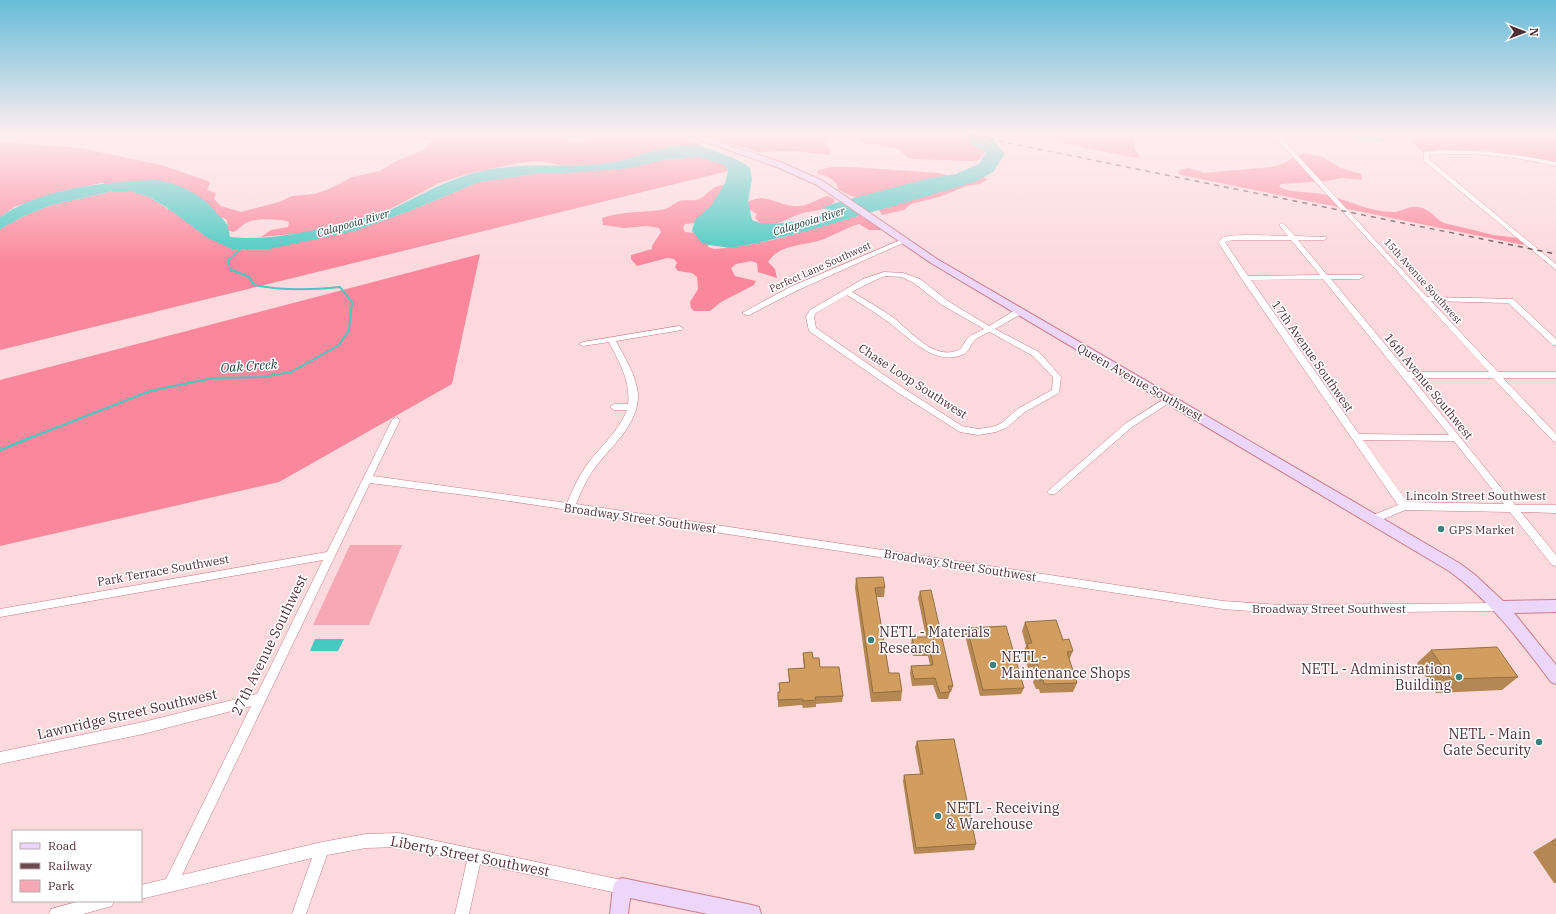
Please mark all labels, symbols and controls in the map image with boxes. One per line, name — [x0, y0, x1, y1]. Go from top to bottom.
north arrow — [1504, 12, 1544, 52]
text: N — [1527, 28, 1541, 37]
water label: Calapooia River — [771, 203, 848, 239]
water label: Calapooia River — [315, 206, 392, 240]
street label: 15th Avenue Southwest — [1381, 236, 1465, 327]
street label: Perfect Lane Southwest — [767, 239, 873, 295]
street label: 17th Avenue Southwest — [1269, 297, 1357, 415]
street label: 16th Avenue Southwest — [1382, 330, 1476, 442]
street label: Chase Loop Southwest — [856, 340, 970, 422]
street label: Queen Avenue Southwest — [1074, 340, 1206, 424]
water label: Oak Creek — [220, 356, 278, 376]
street label: Lincoln Street Southwest — [1406, 488, 1546, 503]
street label: Broadway Street Southwest — [563, 500, 717, 536]
place label: GPS Market — [1449, 522, 1515, 537]
marker: GPS Market — [1436, 524, 1446, 534]
street label: Broadway Street Southwest — [883, 546, 1037, 584]
street label: Park Terrace Southwest — [96, 551, 230, 589]
street label: 27th Avenue Southwest — [227, 572, 311, 718]
street label: Broadway Street Southwest — [1252, 601, 1406, 616]
place label: NETL - Materials Research — [879, 623, 990, 657]
marker: NETL - Materials Research — [866, 635, 876, 645]
place label: NETL - Maintenance Shops — [1001, 648, 1130, 682]
marker: NETL - Maintenance Shops — [988, 660, 998, 670]
place label: NETL - Administration Building — [1301, 660, 1451, 694]
marker: NETL - Administration Building — [1454, 672, 1464, 682]
street label: Lawnridge Street Southwest — [35, 685, 219, 743]
place label: NETL - Main Gate Security — [1443, 725, 1532, 759]
marker: NETL - Main Gate Security — [1534, 737, 1544, 747]
place label: NETL - Receiving & Warehouse — [946, 799, 1060, 833]
marker: NETL - Receiving & Warehouse — [933, 811, 943, 821]
legend — [12, 830, 142, 902]
street label: Liberty Street Southwest — [389, 832, 551, 880]
text: Road — [48, 838, 77, 853]
text: Railway — [48, 858, 93, 873]
text: Park — [48, 878, 74, 893]

